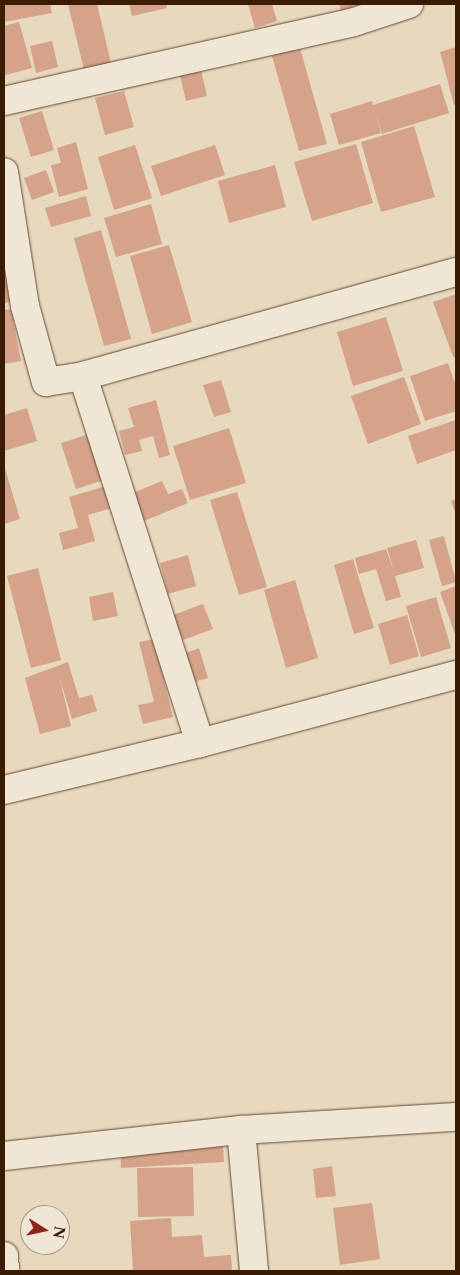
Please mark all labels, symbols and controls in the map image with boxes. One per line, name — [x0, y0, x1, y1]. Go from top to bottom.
north arrow — [20, 1205, 70, 1255]
text: N — [49, 1225, 69, 1240]

